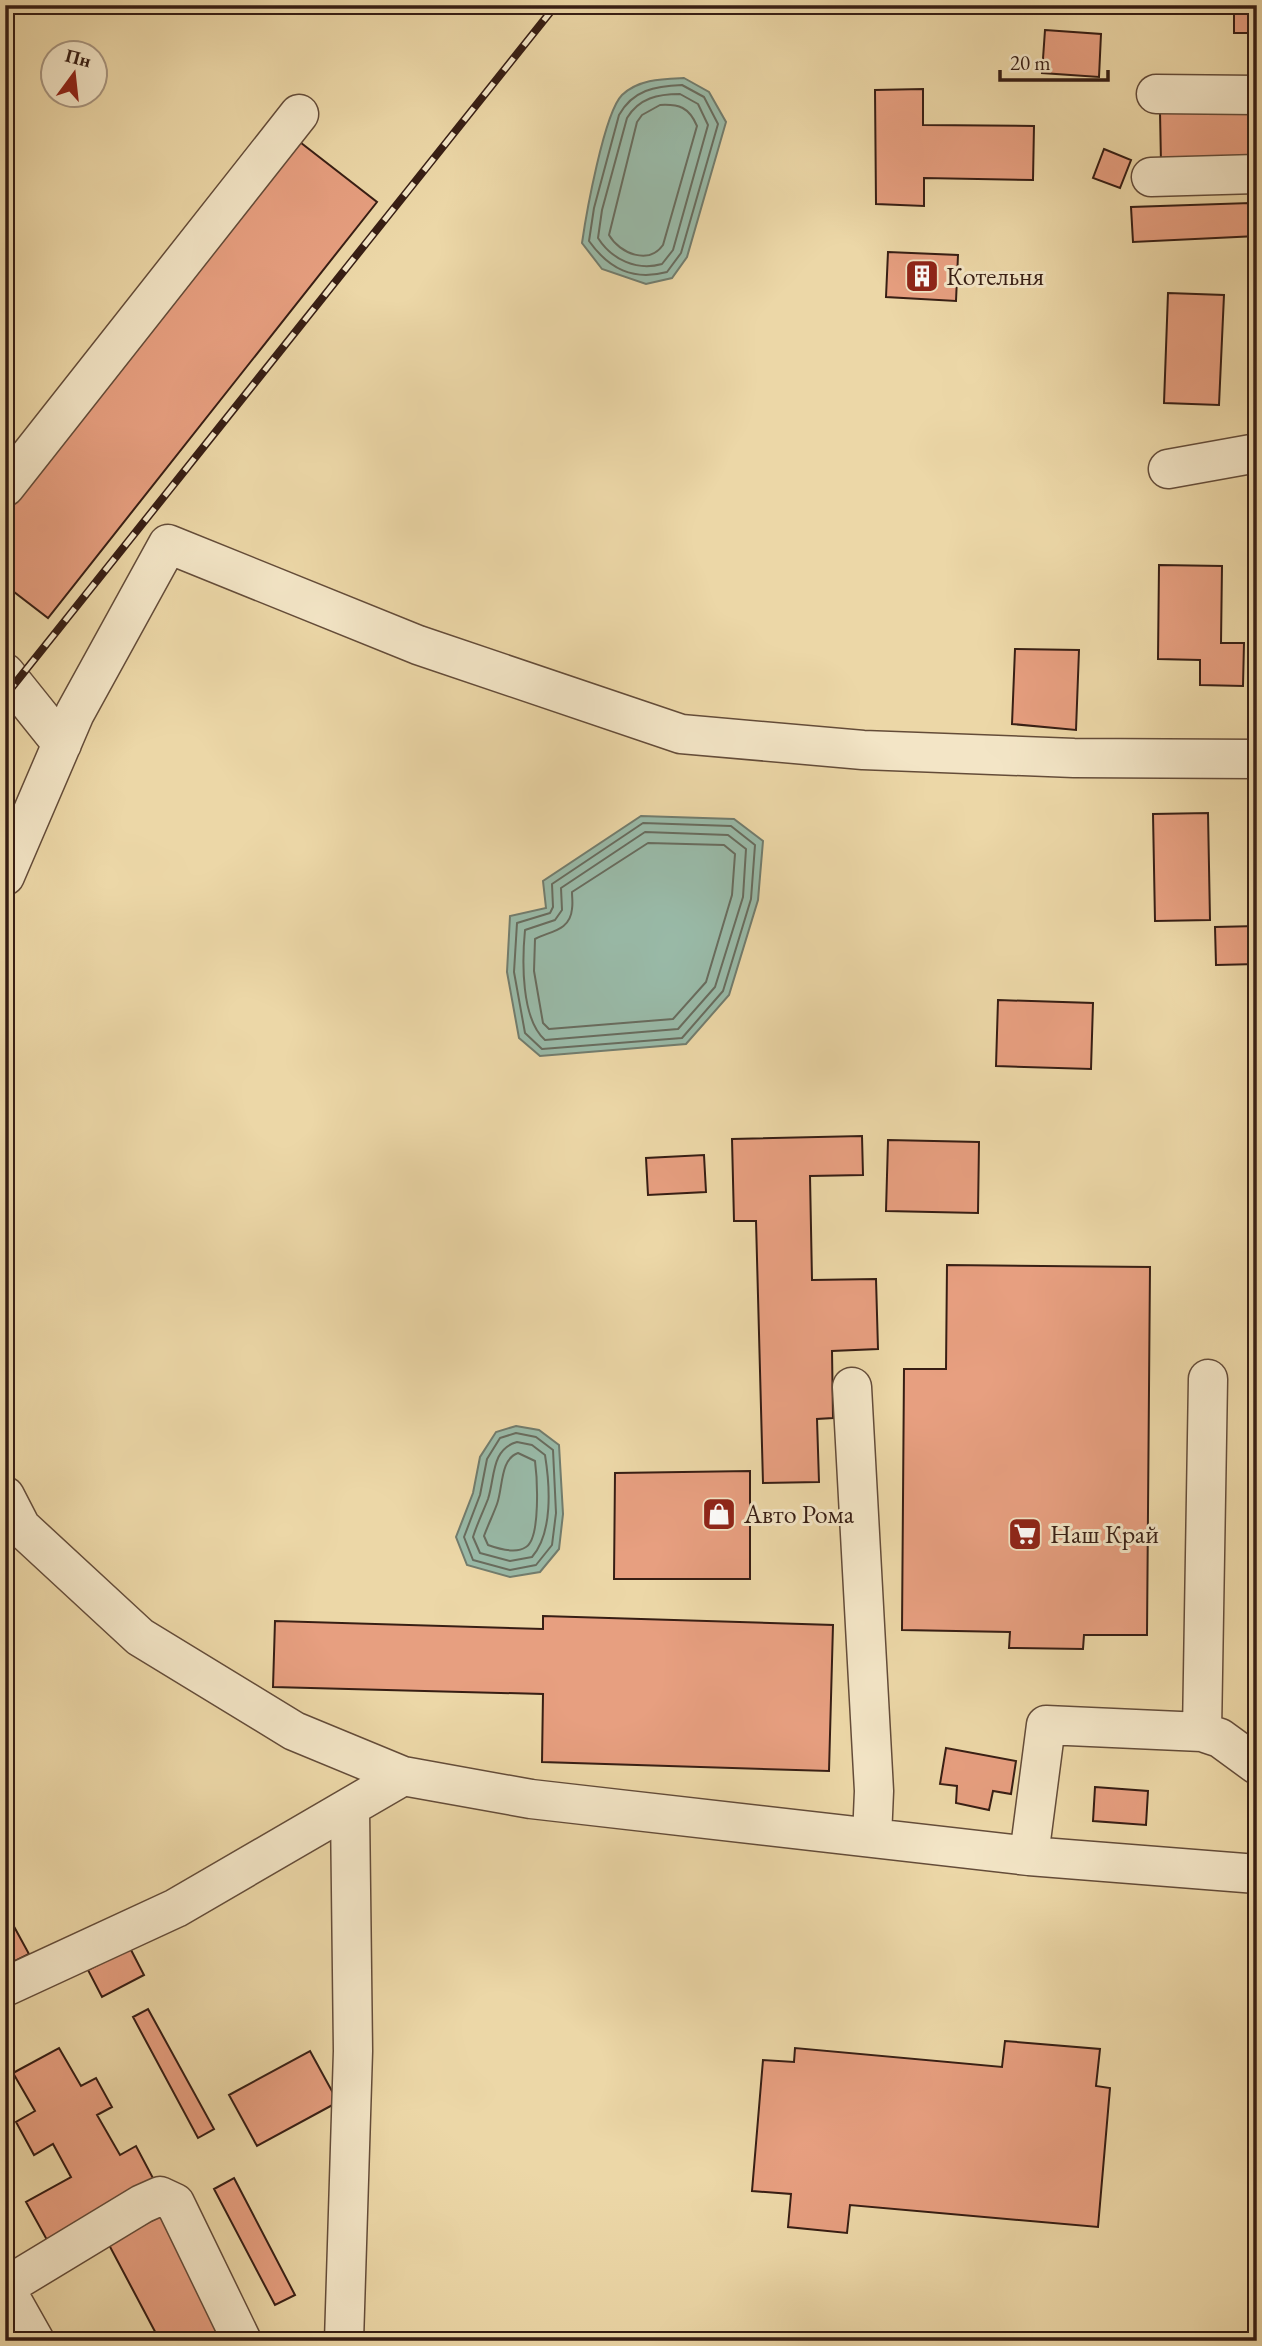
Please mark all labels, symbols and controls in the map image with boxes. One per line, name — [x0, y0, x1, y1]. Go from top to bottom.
north arrow — [38, 38, 108, 108]
scale bar — [1000, 38, 1108, 82]
text: Пн — [62, 43, 94, 74]
text: 20 m — [1010, 49, 1051, 76]
building icon: Котельня — [903, 257, 941, 295]
place label: Котельня — [946, 259, 1044, 293]
shop icon: Авто Рома — [700, 1495, 738, 1533]
place label: Авто Рома — [743, 1497, 855, 1531]
supermarket icon: Наш Край — [1006, 1515, 1044, 1553]
place label: Наш Край — [1050, 1517, 1159, 1551]

